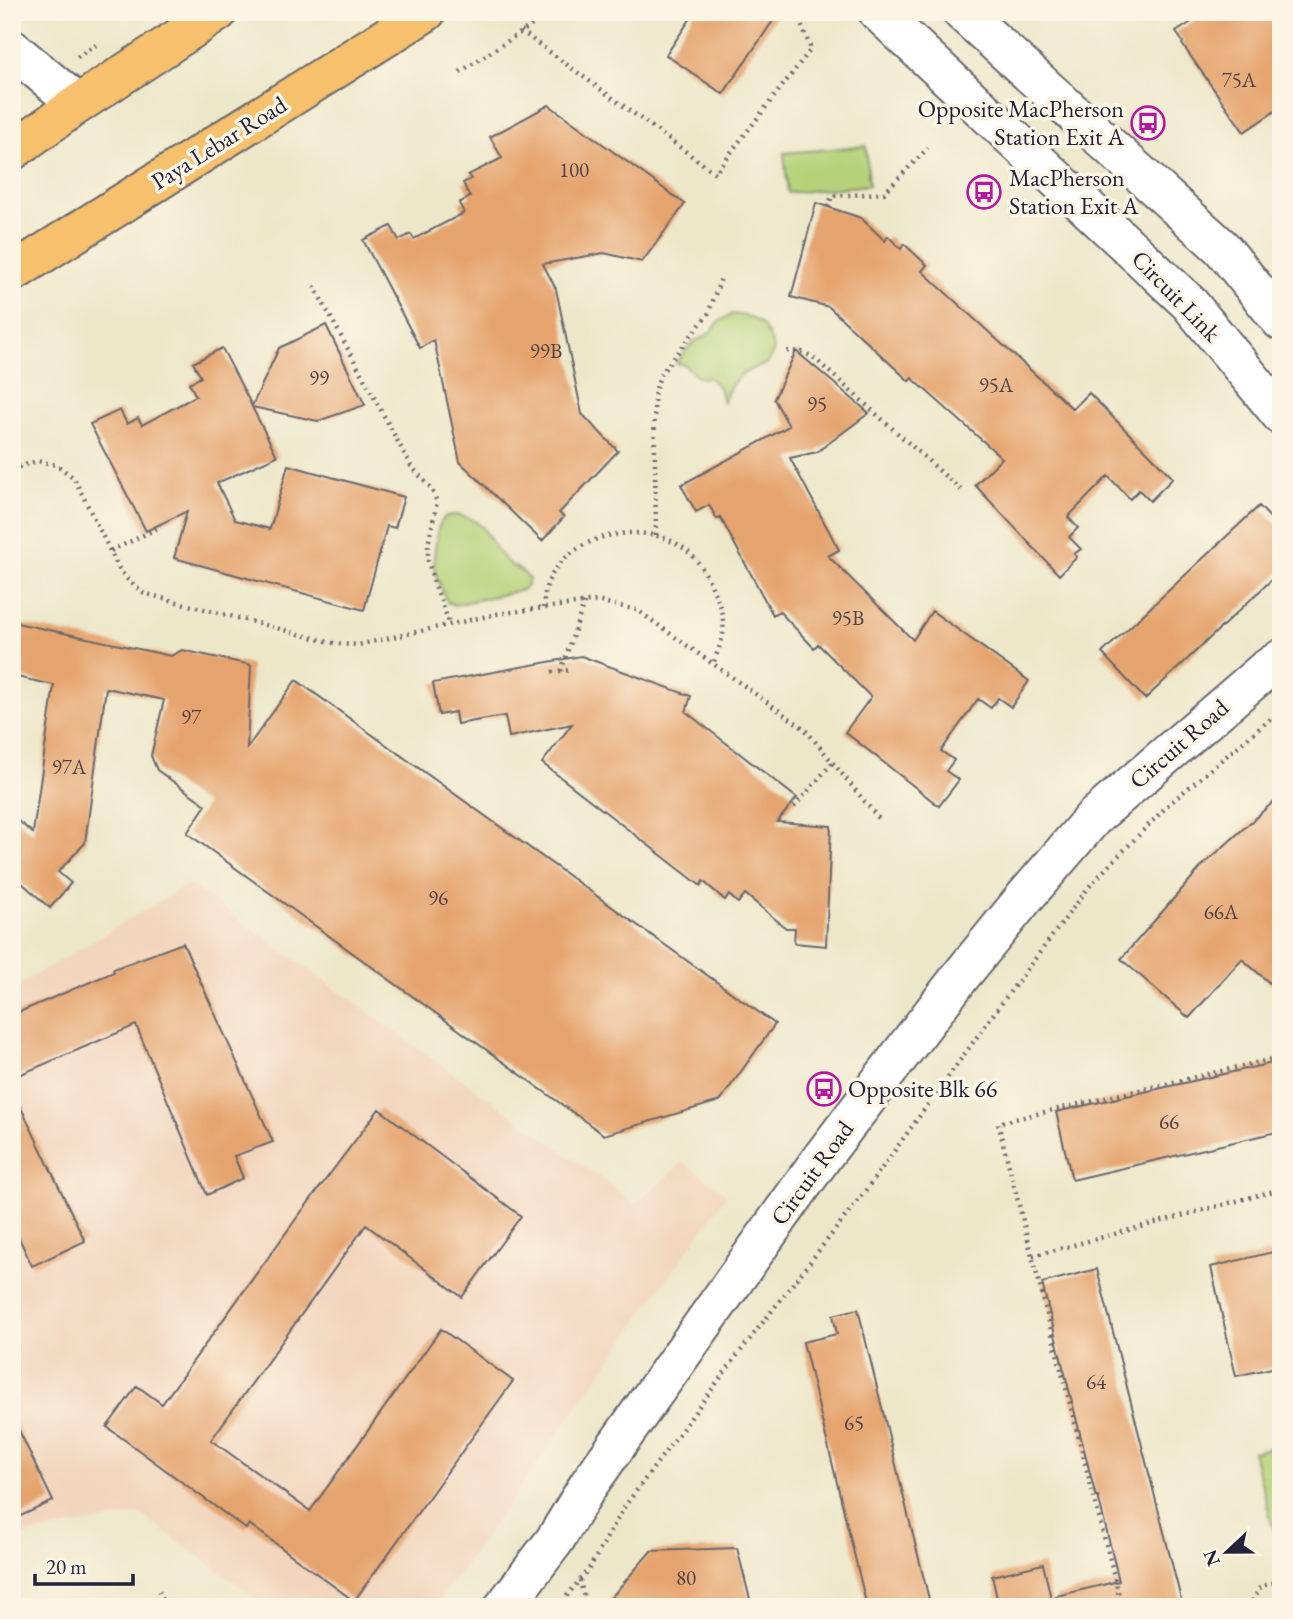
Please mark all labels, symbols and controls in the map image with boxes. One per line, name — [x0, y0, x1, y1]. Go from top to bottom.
house number: 75A — [1222, 66, 1257, 93]
street label: Paya Lebar Road — [145, 88, 293, 196]
place label: Opposite MacPherson Station Exit A — [918, 93, 1124, 152]
bus stop icon: Opposite MacPherson Station Exit A — [1129, 104, 1167, 142]
house number: 100 — [559, 156, 589, 183]
place label: MacPherson Station Exit A — [1009, 162, 1139, 221]
bus stop icon: MacPherson Station Exit A — [965, 173, 1003, 211]
street label: Circuit Link — [1125, 243, 1228, 348]
house number: 99B — [530, 337, 562, 364]
house number: 99 — [309, 364, 329, 391]
house number: 95A — [979, 371, 1014, 398]
house number: 95 — [807, 390, 827, 417]
house number: 95B — [832, 604, 864, 631]
street label: Circuit Road — [1123, 691, 1235, 795]
house number: 97 — [181, 703, 202, 730]
house number: 97A — [52, 753, 87, 780]
house number: 96 — [428, 884, 448, 911]
house number: 66A — [1204, 898, 1239, 925]
bus stop icon: Opposite Blk 66 — [805, 1070, 843, 1108]
place label: Opposite Blk 66 — [848, 1073, 997, 1104]
house number: 66 — [1159, 1108, 1179, 1135]
street label: Circuit Road — [763, 1114, 860, 1231]
house number: 64 — [1086, 1368, 1107, 1395]
house number: 65 — [844, 1409, 864, 1436]
north arrow — [1192, 1518, 1262, 1588]
scale bar — [35, 1542, 133, 1586]
text: N — [1197, 1546, 1226, 1570]
text: 20 m — [46, 1553, 87, 1580]
house number: 80 — [676, 1564, 696, 1591]

